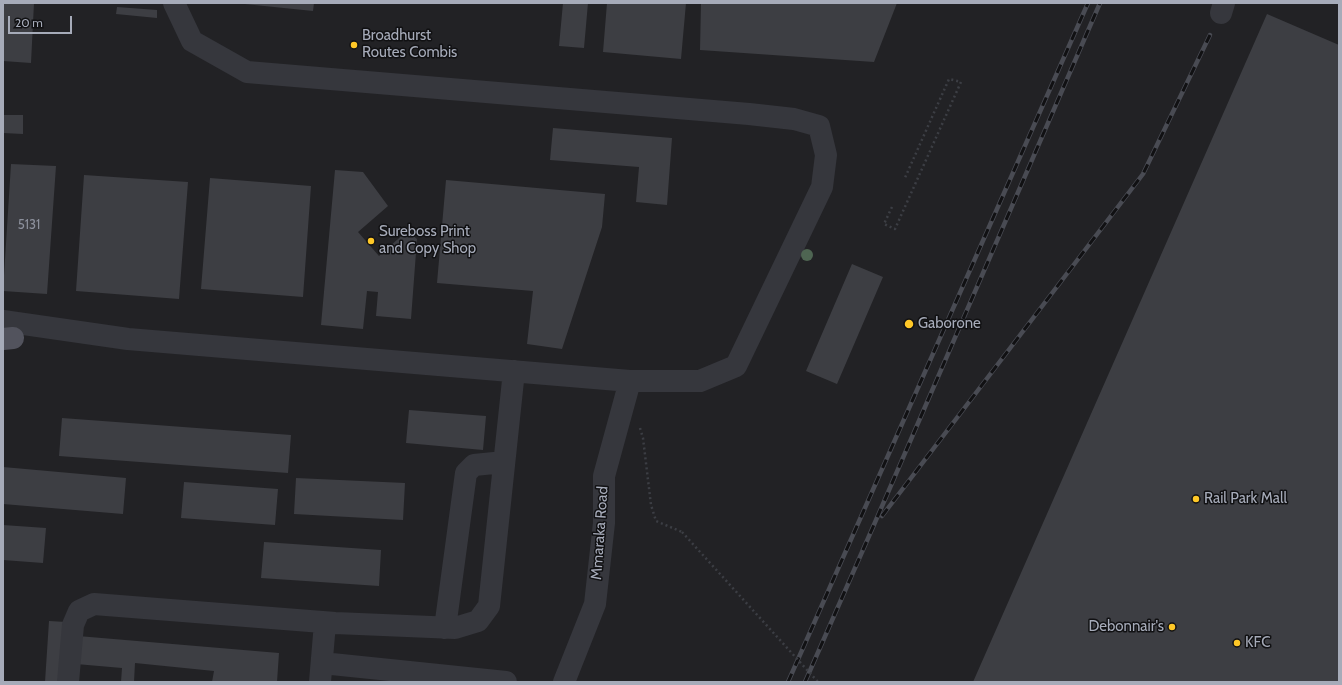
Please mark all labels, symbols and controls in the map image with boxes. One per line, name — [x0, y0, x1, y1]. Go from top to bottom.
scale bar — [10, 8, 74, 34]
text: 20 m — [15, 15, 43, 30]
place label: Broadhurst Routes Combis — [362, 27, 457, 62]
marker: Broadhurst Routes Combis — [349, 40, 359, 50]
house number: 5131 — [18, 217, 40, 233]
place label: Sureboss Print and Copy Shop — [379, 223, 476, 258]
marker: Sureboss Print and Copy Shop — [366, 236, 376, 246]
place label: Gaborone — [918, 315, 981, 333]
marker: Gaborone — [903, 318, 915, 330]
street label: Mmaraka Road — [588, 485, 612, 581]
place label: Rail Park Mall — [1204, 490, 1287, 508]
marker: Rail Park Mall — [1191, 494, 1201, 504]
place label: Debonnair's — [1088, 618, 1164, 636]
marker: Debonnair's — [1167, 622, 1177, 632]
place label: KFC — [1245, 634, 1270, 652]
marker: KFC — [1232, 638, 1242, 648]

